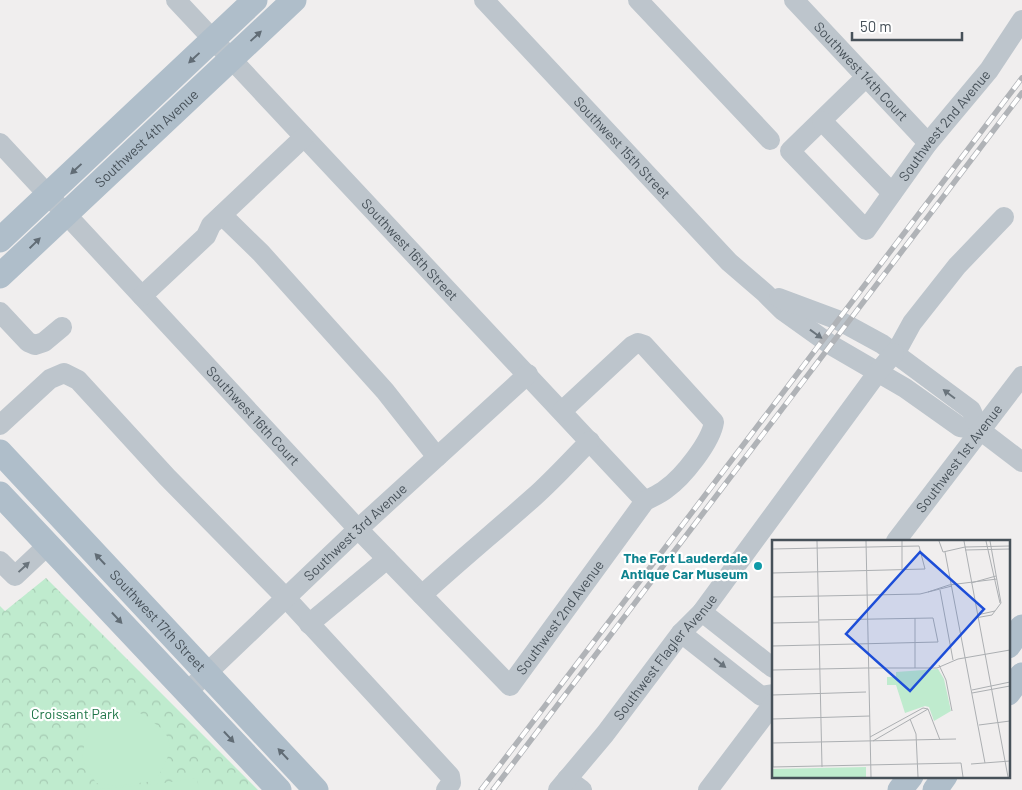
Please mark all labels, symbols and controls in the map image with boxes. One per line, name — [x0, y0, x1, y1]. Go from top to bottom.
scale bar — [852, 10, 962, 42]
text: 50 m — [860, 17, 892, 35]
street label: Southwest 14th Court — [811, 18, 912, 124]
one-way arrow — [250, 30, 262, 42]
one-way arrow — [189, 52, 201, 64]
street label: Southwest 2nd Avenue — [895, 66, 994, 184]
street label: Southwest 4th Avenue — [91, 86, 201, 191]
street label: Southwest 15th Street — [571, 93, 674, 202]
one-way arrow — [70, 163, 82, 175]
street label: Southwest 16th Street — [358, 195, 462, 304]
one-way arrow — [29, 237, 41, 249]
one-way arrow — [809, 329, 822, 340]
street label: Southwest 16th Court — [203, 362, 304, 469]
one-way arrow — [943, 389, 956, 400]
street label: Southwest 1st Avenue — [912, 400, 1005, 516]
street label: Southwest 3rd Avenue — [300, 480, 410, 584]
inset map — [772, 540, 1010, 778]
place label: The Fort Lauderdale Antique Car Museum — [620, 549, 748, 582]
one-way arrow — [94, 553, 106, 565]
street label: Southwest 2nd Avenue — [512, 556, 607, 678]
marker: The Fort Lauderdale Antique Car Museum — [752, 560, 764, 572]
one-way arrow — [17, 561, 29, 573]
street label: Southwest 17th Street — [106, 566, 210, 675]
street label: Southwest Flagler Avenue — [610, 590, 720, 723]
one-way arrow — [111, 612, 123, 624]
one-way arrow — [713, 658, 726, 669]
park label: Croissant Park — [31, 705, 119, 722]
one-way arrow — [223, 730, 235, 742]
one-way arrow — [277, 749, 289, 761]

